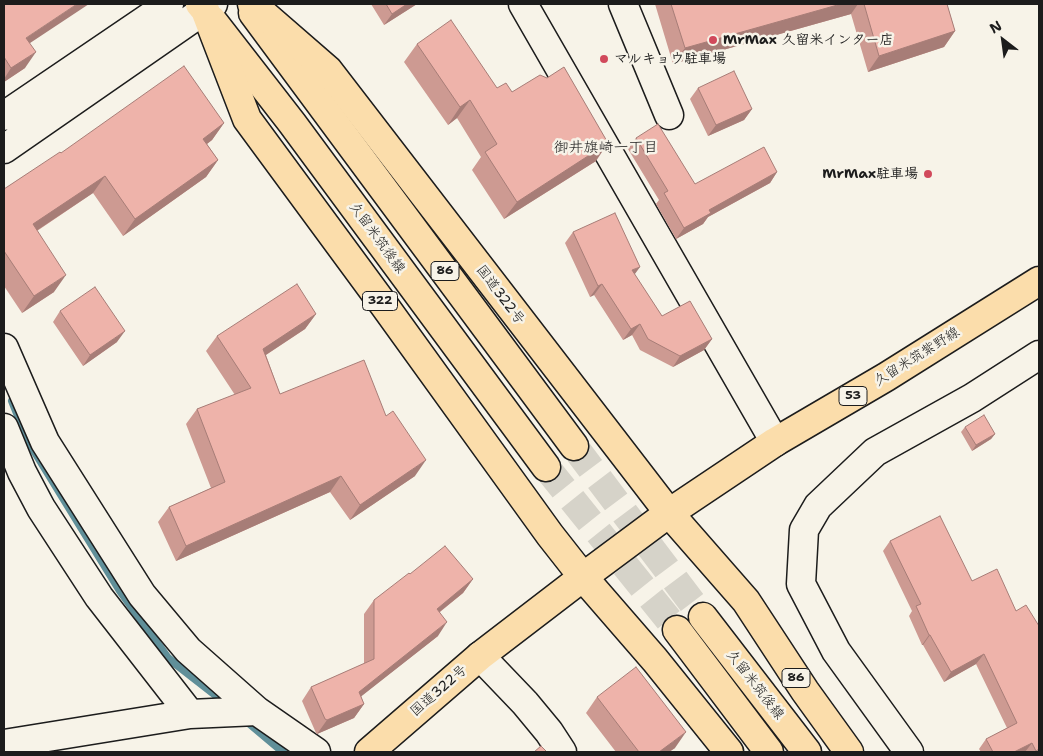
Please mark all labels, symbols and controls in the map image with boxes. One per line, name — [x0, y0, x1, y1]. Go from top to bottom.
north arrow — [978, 15, 1028, 65]
text: N — [986, 16, 1005, 38]
place label: MrMax 久留米インター店 — [723, 32, 894, 48]
marker: MrMax 久留米インター店 — [707, 34, 719, 46]
place label: マルキョウ駐車場 — [614, 51, 726, 67]
marker: マルキョウ駐車場 — [598, 53, 610, 65]
district label: 御井旗崎一丁目 — [554, 139, 658, 157]
place label: MrMax駐車場 — [822, 166, 918, 182]
marker: MrMax駐車場 — [922, 168, 934, 180]
street label: 久留米筑後線 — [346, 199, 408, 277]
road number: 86 — [431, 262, 459, 280]
street label: 国道322号 — [472, 262, 528, 328]
road number: 322 — [362, 292, 398, 310]
street label: 久留米筑紫野線 — [871, 324, 963, 390]
road number: 53 — [839, 386, 867, 406]
street label: 久留米筑後線 — [723, 647, 787, 723]
street label: 国道322号 — [407, 662, 471, 720]
road number: 86 — [782, 668, 810, 688]

